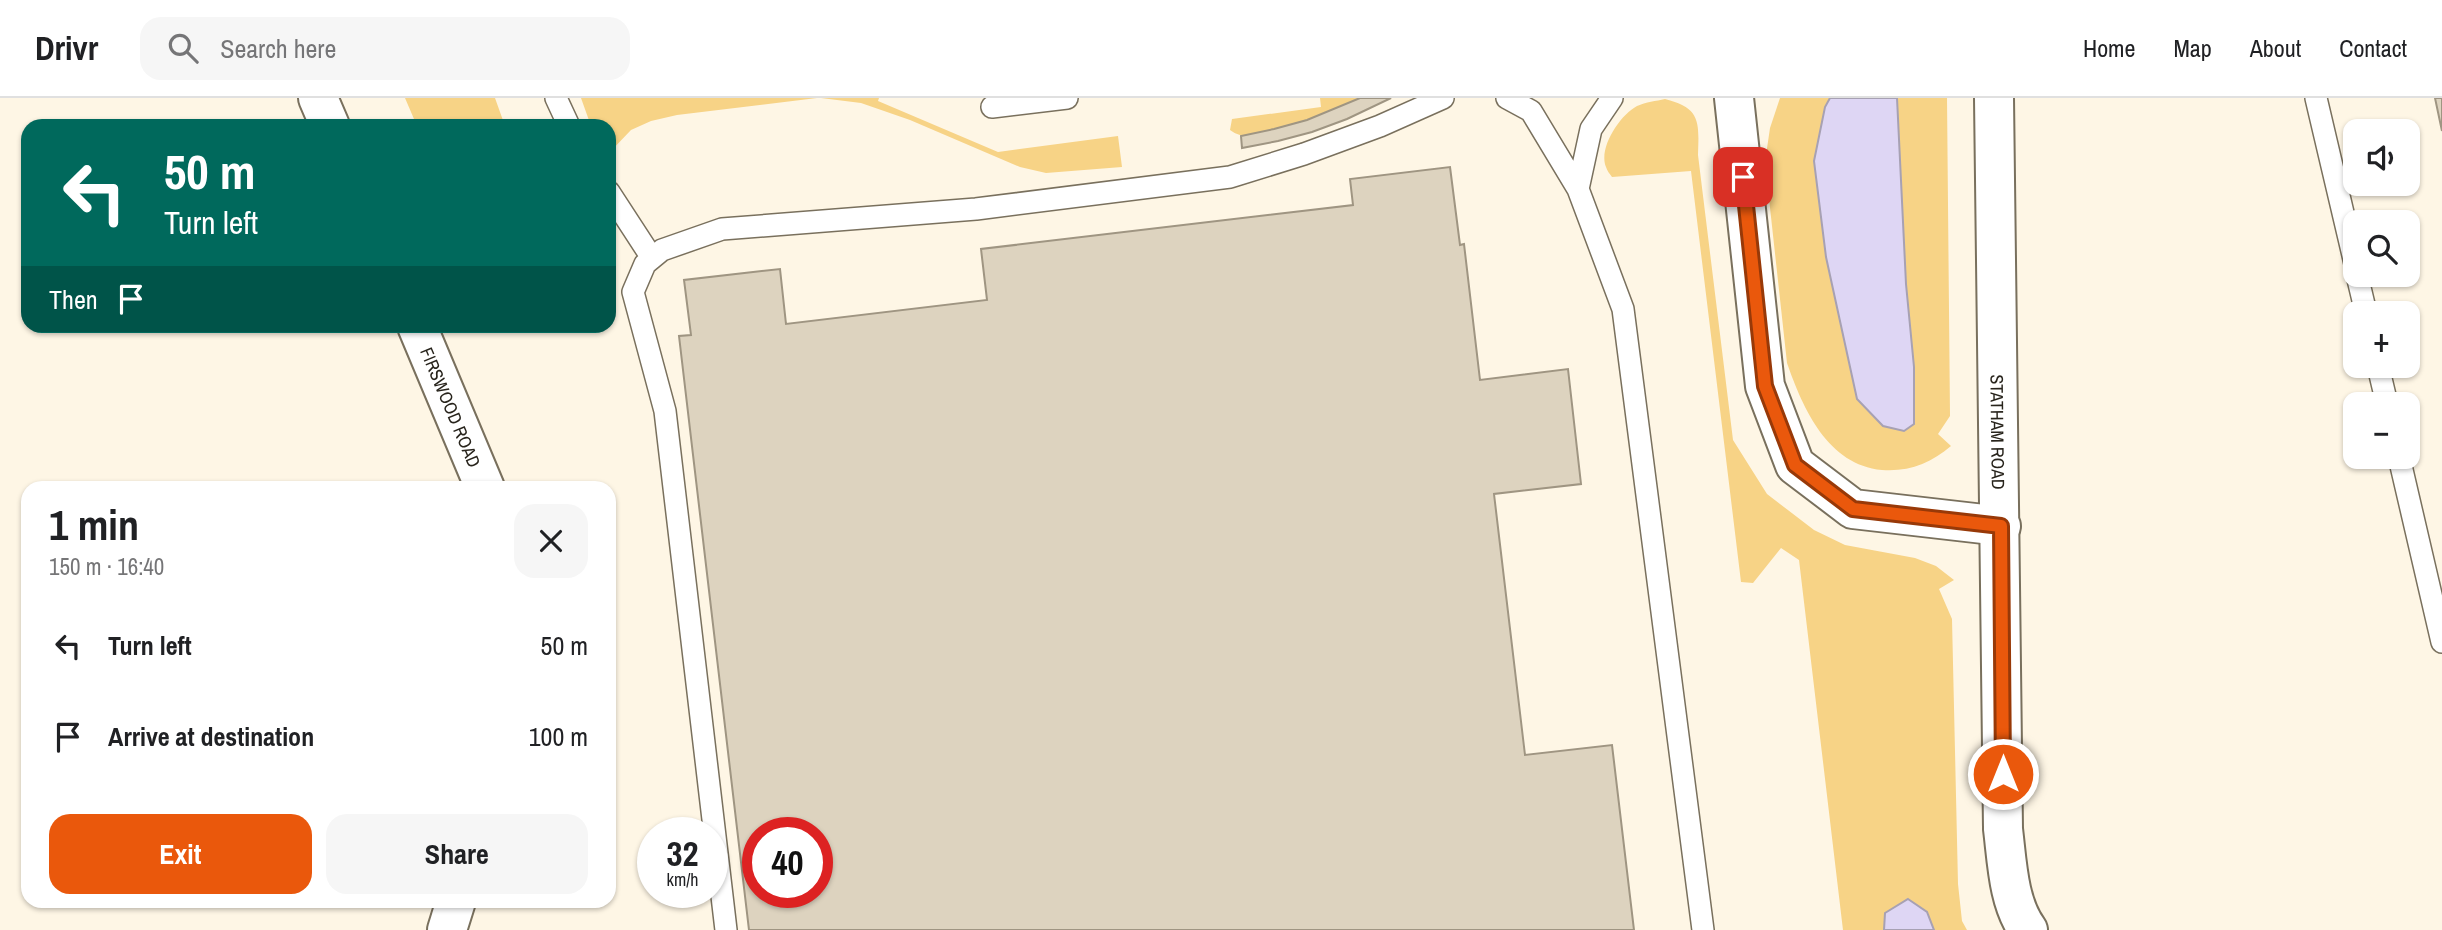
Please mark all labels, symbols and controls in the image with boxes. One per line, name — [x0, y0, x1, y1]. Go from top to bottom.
search box — [140, 17, 630, 80]
text: Drivr — [35, 26, 98, 70]
icon: search — [164, 29, 202, 67]
text: Search here — [220, 31, 336, 66]
text: Home — [2083, 32, 2135, 64]
text: Map — [2173, 32, 2212, 64]
text: About — [2250, 32, 2301, 64]
text: Contact — [2339, 32, 2407, 64]
map controls — [2343, 119, 2420, 469]
button: sound — [2343, 119, 2420, 196]
text: 50 m — [164, 138, 256, 204]
icon: left — [49, 147, 140, 238]
pin — [1713, 147, 1773, 207]
icon: arrive — [1724, 158, 1762, 196]
text: Turn left — [164, 201, 258, 244]
button: search — [2343, 210, 2420, 287]
icon: arrive — [112, 280, 150, 318]
text: Then — [49, 282, 98, 317]
button: + — [2343, 301, 2420, 378]
street label: FIRSWOOD ROAD — [415, 343, 487, 471]
street label: STATHAM ROAD — [1985, 374, 2011, 490]
button: − — [2343, 392, 2420, 469]
text: 1 min — [49, 497, 139, 553]
button: close — [514, 504, 588, 578]
text: 150 m · 16:40 — [49, 551, 164, 582]
icon: left — [49, 627, 87, 665]
text: Turn left — [108, 628, 192, 663]
text: 50 m — [541, 628, 588, 663]
icon: arrive — [49, 718, 87, 756]
text: Arrive at destination — [108, 719, 314, 754]
text: 100 m — [529, 719, 588, 754]
position arrow — [1966, 737, 2040, 811]
button: Exit — [49, 814, 312, 894]
button: Share — [326, 814, 588, 894]
speed limit sign: 40 — [742, 817, 833, 908]
text: 32 — [667, 830, 698, 877]
text: km/h — [667, 867, 699, 892]

